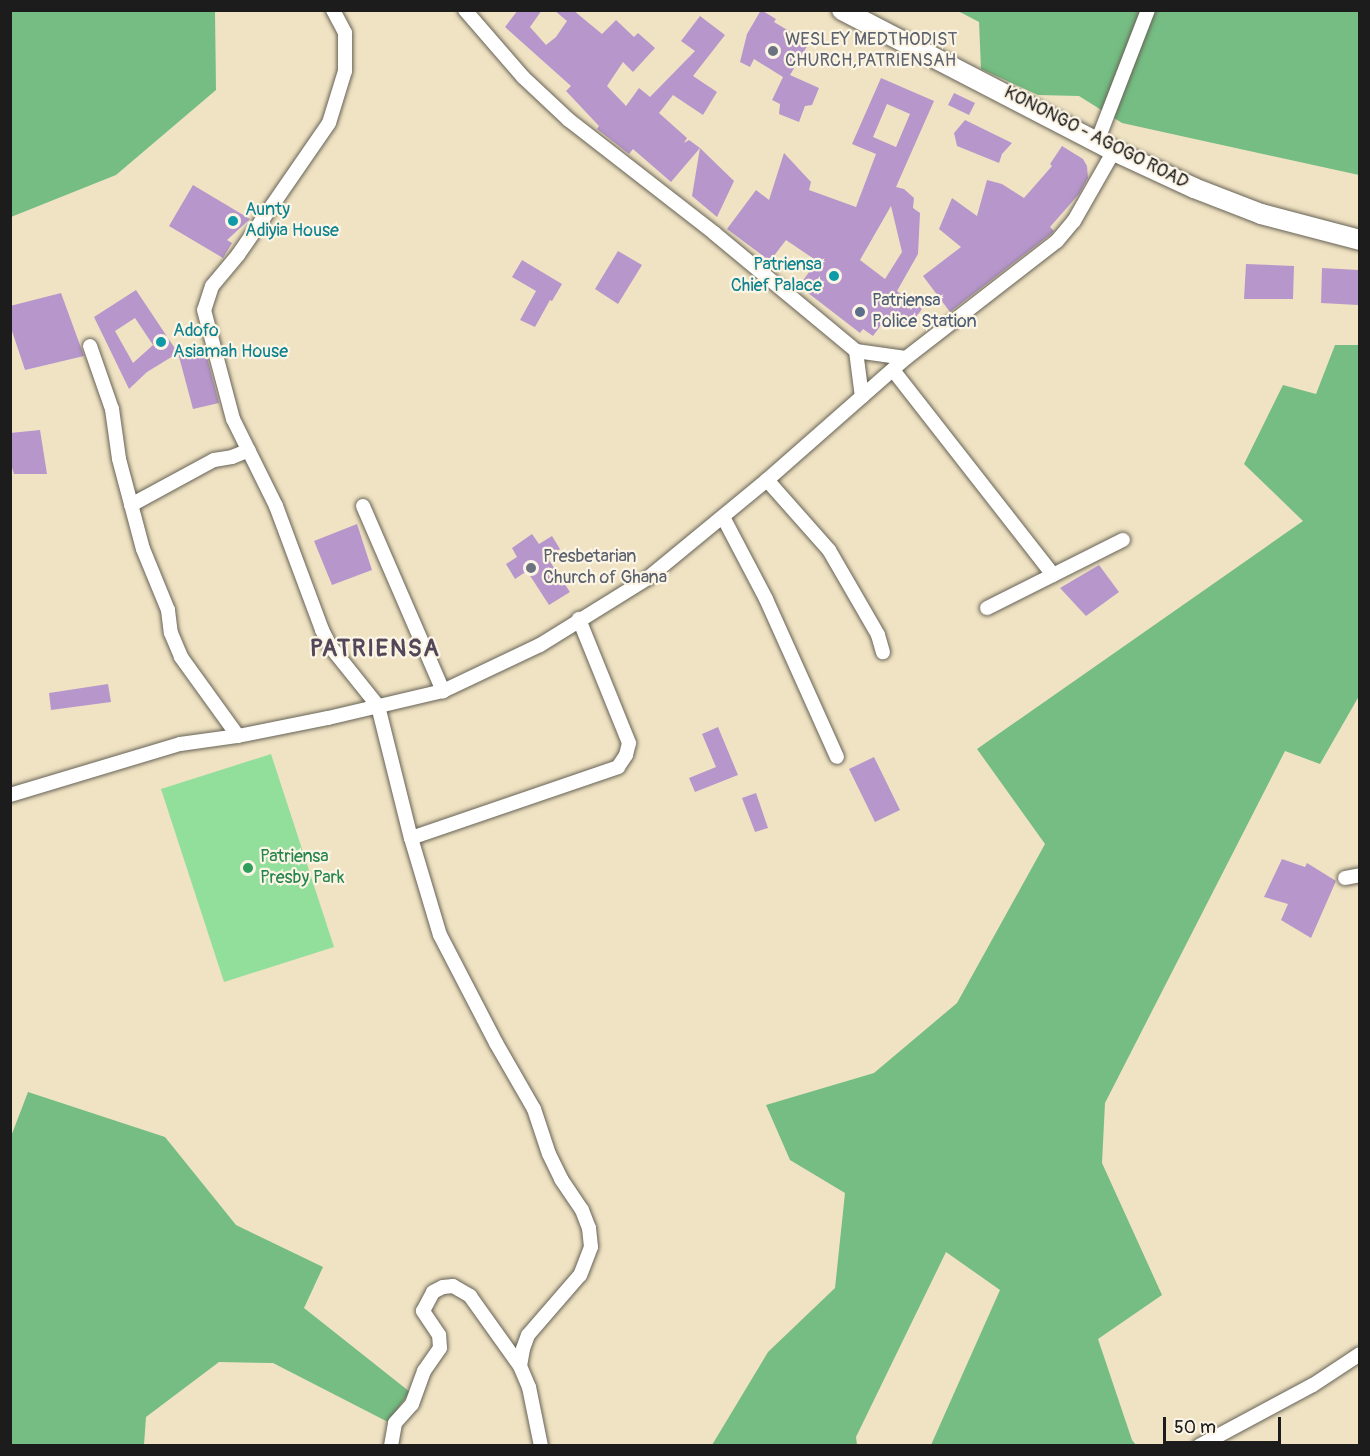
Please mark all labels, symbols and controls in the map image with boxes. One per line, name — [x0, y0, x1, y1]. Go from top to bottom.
place label: WESLEY MEDTHODIST CHURCH,PATRIENSAH — [785, 30, 957, 72]
marker: WESLEY MEDTHODIST CHURCH,PATRIENSAH — [766, 44, 780, 58]
street label: KONONGO - AGOGO ROAD — [1000, 82, 1192, 194]
place label: Aunty Adiyia House — [245, 200, 339, 242]
marker: Aunty Adiyia House — [226, 214, 240, 228]
place label: Patriensa Chief Palace — [731, 255, 822, 298]
marker: Patriensa Chief Palace — [827, 269, 841, 283]
place label: Patriensa Police Station — [872, 291, 977, 334]
marker: Patriensa Police Station — [853, 305, 867, 319]
place label: Adofo Asiamah House — [173, 321, 288, 364]
marker: Adofo Asiamah House — [154, 335, 168, 349]
place label: Presbetarian Church of Ghana — [543, 547, 667, 590]
marker: Presbetarian Church of Ghana — [524, 561, 538, 575]
district label: PATRIENSA — [310, 635, 440, 663]
place label: Patriensa Presby Park — [260, 847, 345, 890]
marker: Patriensa Presby Park — [241, 861, 255, 875]
scale bar — [1166, 1405, 1284, 1443]
text: 50 m — [1174, 1416, 1216, 1439]

